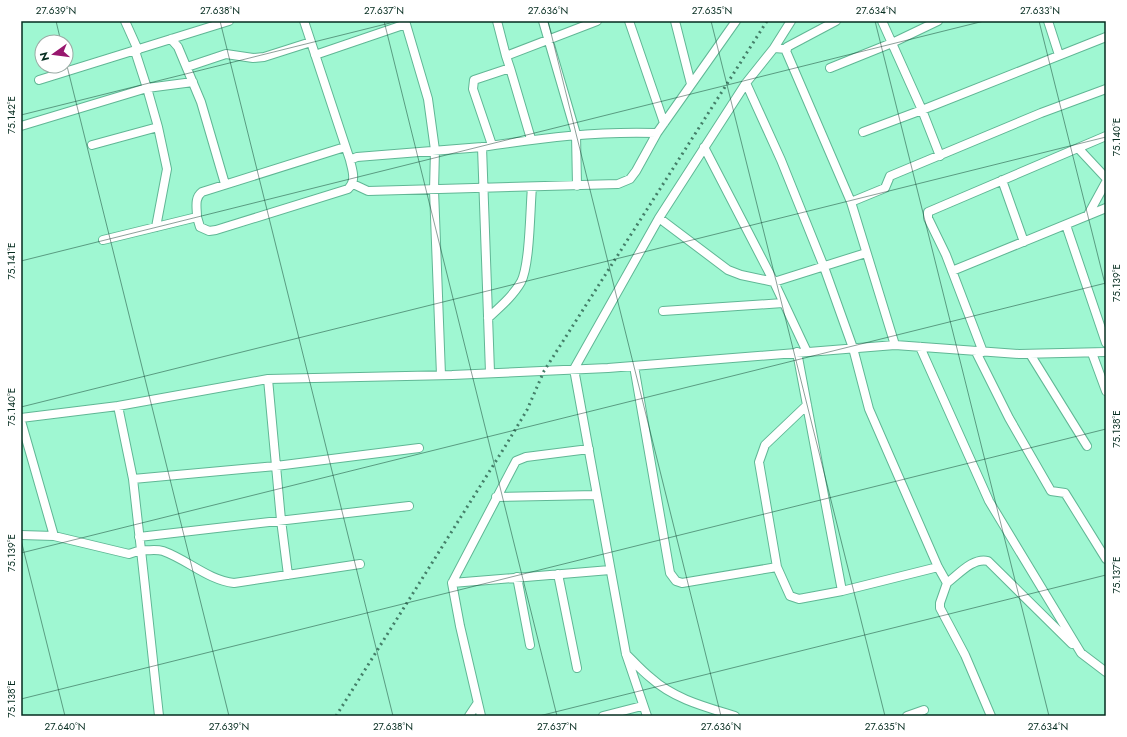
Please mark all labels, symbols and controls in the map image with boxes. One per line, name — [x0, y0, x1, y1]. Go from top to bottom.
text: 27.639°N — [36, 3, 76, 18]
text: 27.638°N — [200, 3, 240, 18]
text: 27.637°N — [364, 3, 404, 18]
text: 27.636°N — [528, 3, 568, 18]
text: 27.635°N — [692, 3, 732, 18]
text: 27.634°N — [856, 3, 896, 18]
text: 27.633°N — [1020, 3, 1060, 18]
north arrow — [34, 34, 74, 74]
text: N — [35, 50, 53, 63]
text: 75.142°E — [4, 96, 19, 134]
text: 75.140°E — [1109, 118, 1124, 156]
text: 75.141°E — [4, 243, 19, 280]
text: 75.139°E — [1109, 264, 1124, 302]
text: 75.140°E — [4, 388, 19, 426]
text: 75.138°E — [1109, 410, 1124, 448]
text: 75.139°E — [4, 534, 19, 572]
text: 75.137°E — [1109, 556, 1124, 594]
text: 75.138°E — [4, 680, 19, 718]
text: 27.640°N — [44, 719, 86, 734]
text: 27.639°N — [209, 719, 249, 734]
text: 27.638°N — [373, 719, 413, 734]
text: 27.637°N — [537, 719, 577, 734]
text: 27.636°N — [701, 719, 741, 734]
text: 27.635°N — [865, 719, 905, 734]
text: 27.634°N — [1028, 719, 1068, 734]

